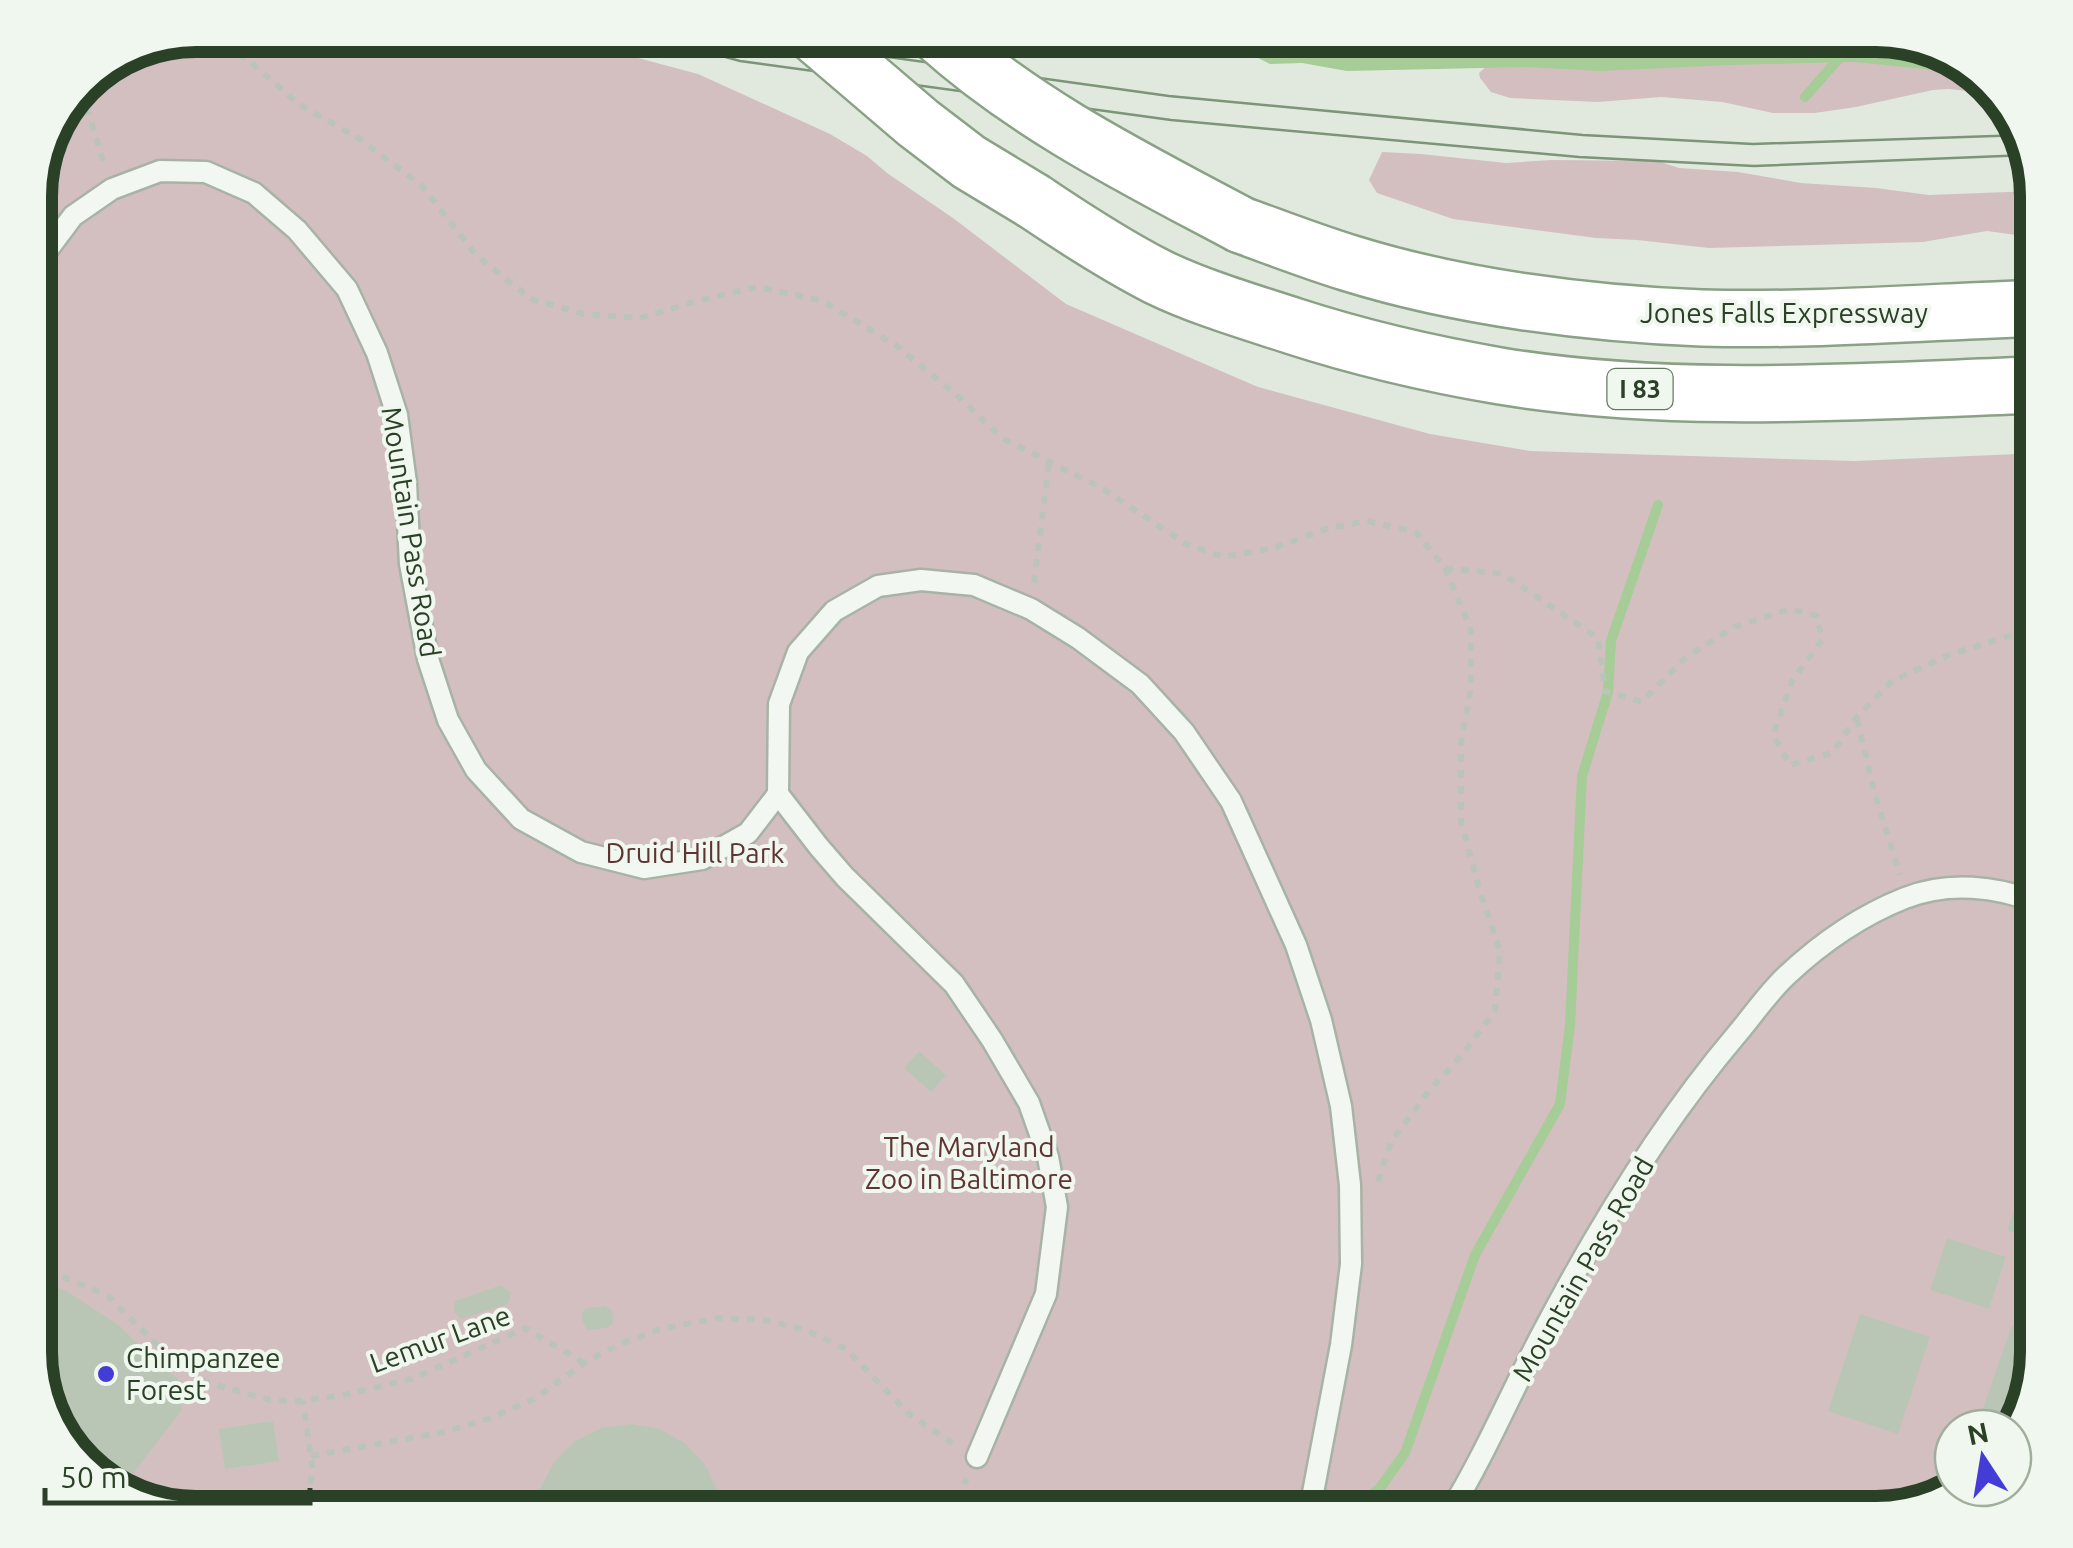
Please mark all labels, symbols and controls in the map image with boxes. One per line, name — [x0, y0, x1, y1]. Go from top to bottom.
street label: Jones Falls Expressway — [1640, 297, 1928, 328]
road number: I 83 — [1608, 369, 1672, 409]
street label: Mountain Pass Road — [376, 404, 447, 659]
park label: Druid Hill Park — [605, 837, 785, 868]
park label: The Maryland Zoo in Baltimore — [865, 1131, 1073, 1194]
street label: Mountain Pass Road — [1506, 1151, 1659, 1386]
street label: Lemur Lane — [365, 1299, 514, 1378]
place label: Chimpanzee Forest — [126, 1342, 280, 1405]
marker: Chimpanzee Forest — [95, 1363, 117, 1385]
north arrow — [1933, 1408, 2033, 1508]
text: N — [1964, 1416, 1991, 1450]
scale bar — [45, 1443, 310, 1505]
text: 50 m — [60, 1460, 127, 1494]

